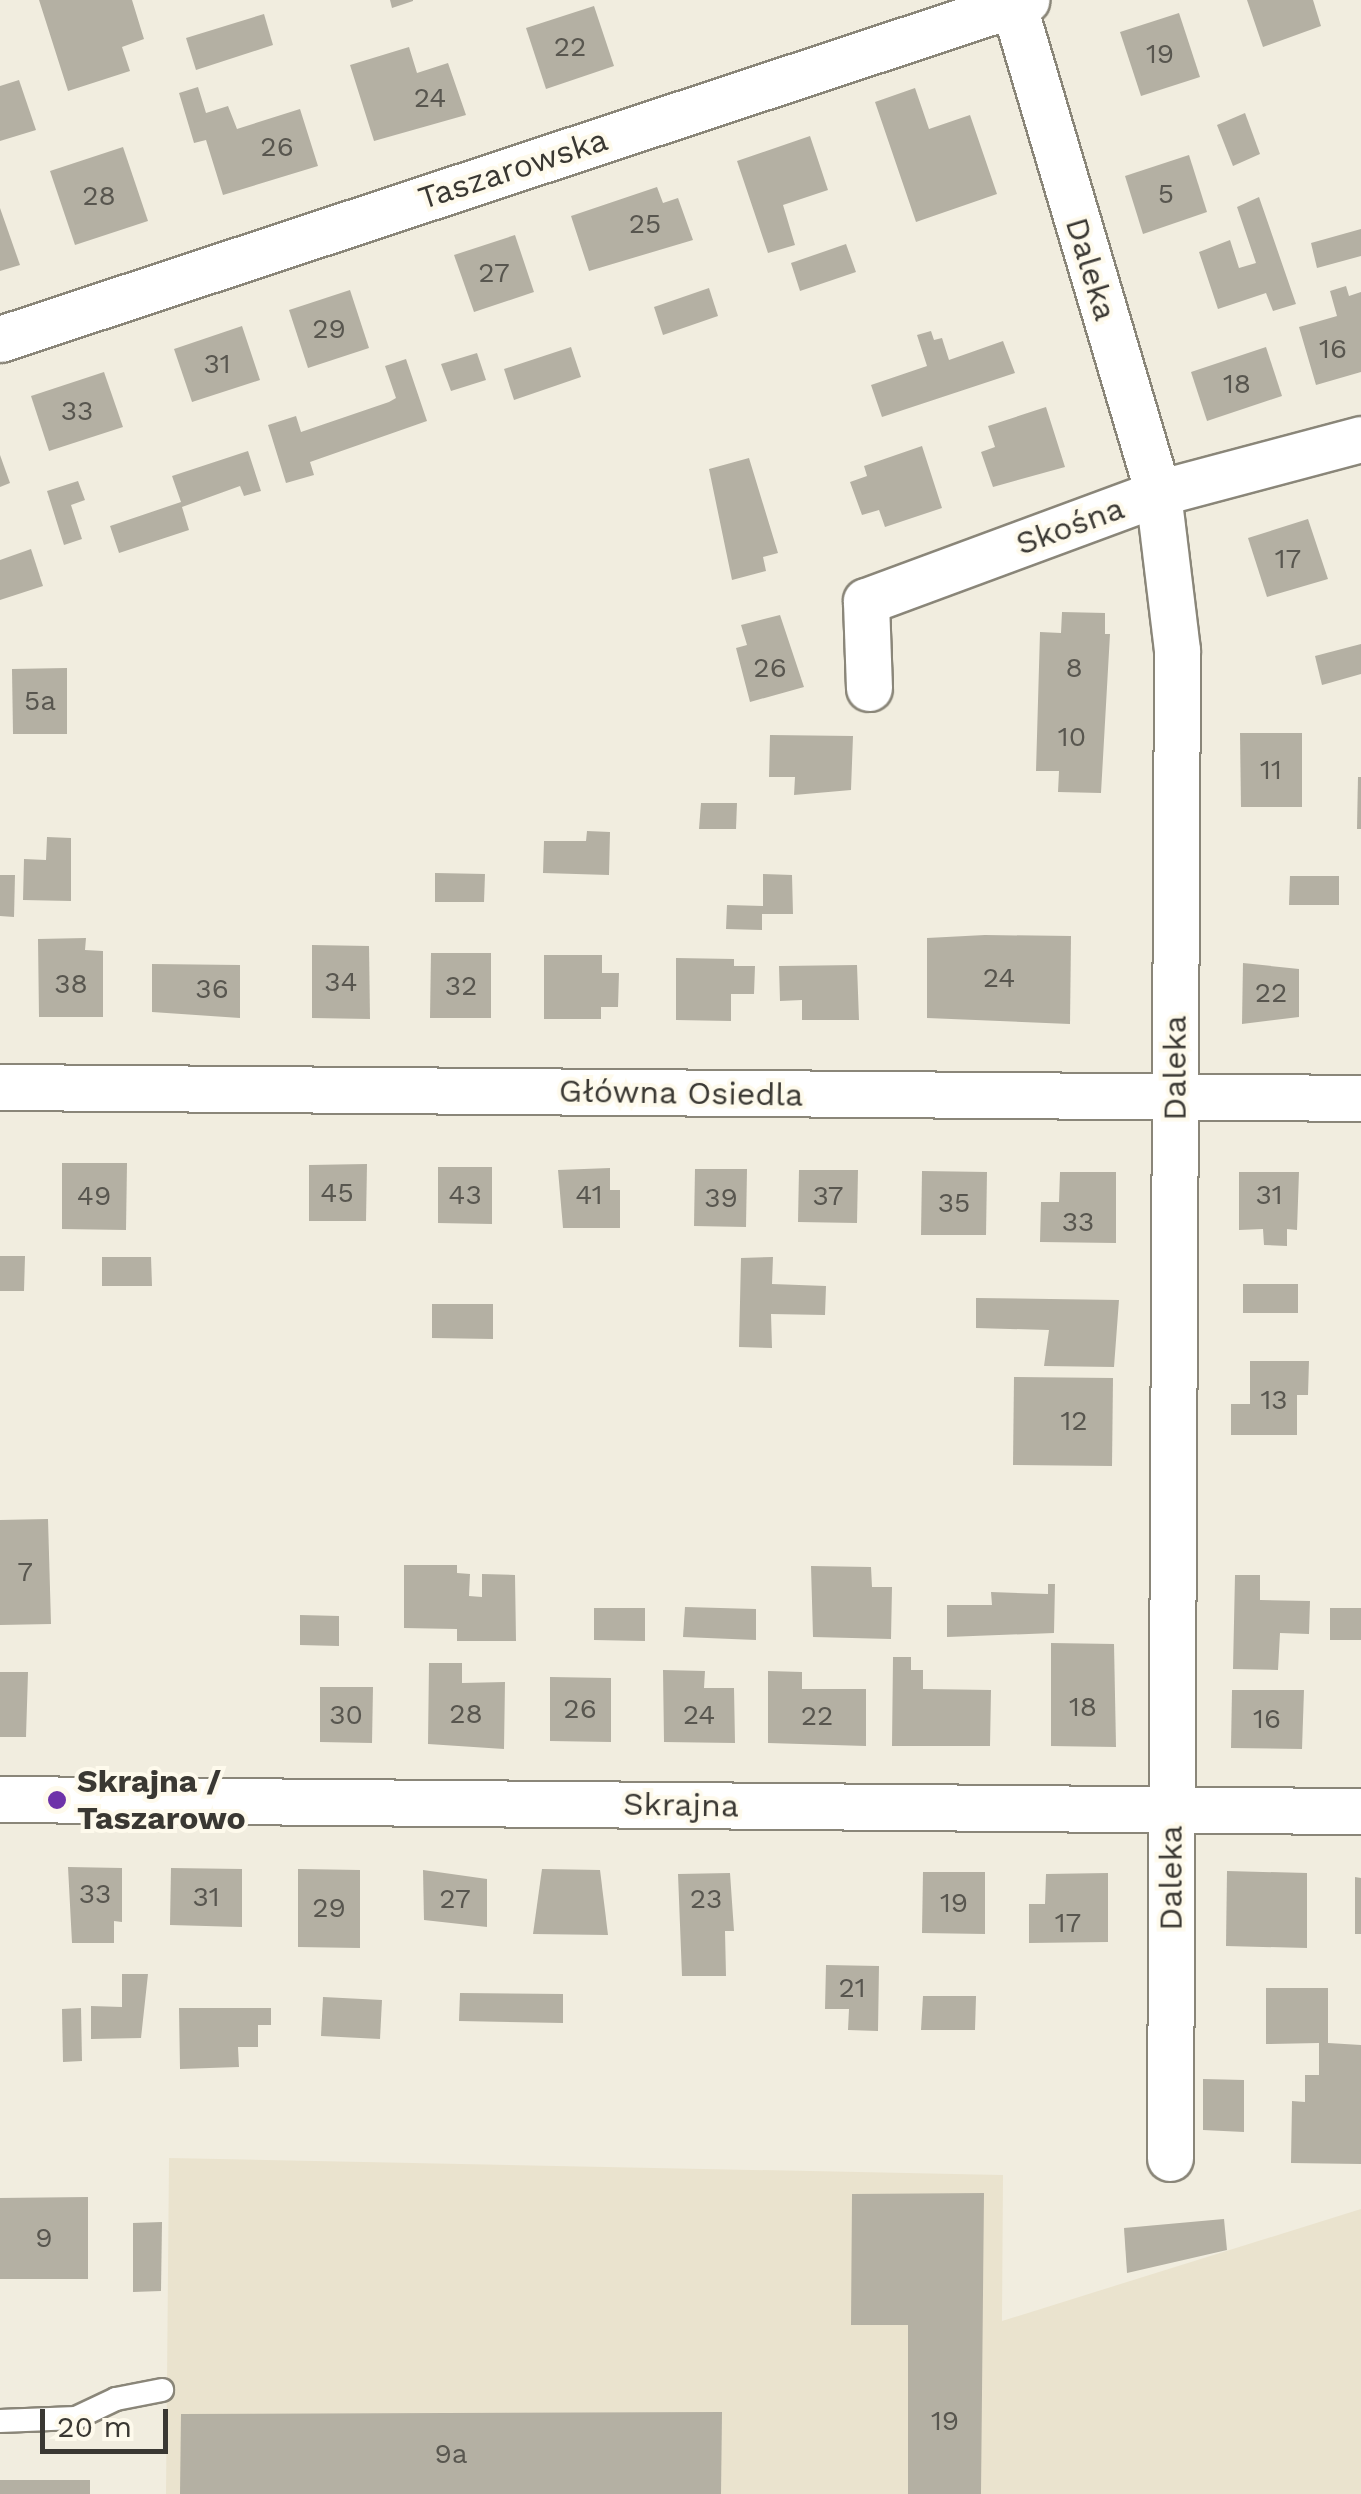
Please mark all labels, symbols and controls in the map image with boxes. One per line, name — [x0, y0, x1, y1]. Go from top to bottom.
house number: 22 — [554, 30, 586, 64]
house number: 19 — [1146, 37, 1174, 71]
house number: 24 — [414, 81, 446, 115]
street label: Taszarowska — [414, 120, 612, 218]
house number: 26 — [260, 130, 294, 164]
house number: 5 — [1158, 177, 1174, 211]
house number: 28 — [82, 179, 116, 213]
house number: 25 — [629, 207, 661, 241]
street label: Daleka — [1057, 213, 1125, 325]
house number: 27 — [478, 256, 510, 290]
house number: 29 — [312, 312, 346, 346]
house number: 16 — [1319, 332, 1347, 366]
house number: 31 — [203, 347, 231, 381]
house number: 18 — [1223, 367, 1251, 401]
house number: 33 — [61, 394, 93, 428]
street label: Skośna — [1011, 489, 1129, 563]
house number: 17 — [1275, 542, 1301, 576]
house number: 26 — [753, 651, 787, 685]
house number: 8 — [1065, 651, 1083, 685]
house number: 5a — [24, 684, 56, 718]
house number: 10 — [1058, 720, 1086, 754]
house number: 11 — [1260, 753, 1282, 787]
house number: 24 — [983, 961, 1015, 995]
house number: 34 — [324, 965, 358, 999]
house number: 38 — [54, 967, 88, 1001]
house number: 32 — [445, 969, 477, 1003]
house number: 36 — [195, 972, 229, 1006]
house number: 22 — [1255, 976, 1287, 1010]
street label: Daleka — [1156, 1015, 1194, 1121]
street label: Główna Osiedla — [558, 1072, 804, 1114]
house number: 45 — [320, 1176, 354, 1210]
house number: 43 — [448, 1178, 482, 1212]
house number: 41 — [575, 1178, 603, 1212]
house number: 31 — [1255, 1178, 1283, 1212]
house number: 49 — [77, 1179, 111, 1213]
house number: 37 — [813, 1179, 843, 1213]
house number: 39 — [704, 1181, 738, 1215]
house number: 35 — [938, 1186, 970, 1220]
house number: 33 — [1062, 1205, 1094, 1239]
house number: 13 — [1260, 1383, 1288, 1417]
house number: 12 — [1060, 1404, 1088, 1438]
house number: 7 — [17, 1555, 33, 1589]
house number: 18 — [1069, 1690, 1097, 1724]
house number: 26 — [563, 1692, 597, 1726]
house number: 28 — [449, 1697, 483, 1731]
house number: 30 — [329, 1698, 363, 1732]
house number: 24 — [683, 1698, 715, 1732]
house number: 22 — [801, 1699, 833, 1733]
house number: 16 — [1253, 1702, 1281, 1736]
place label: Skrajna / Taszarowo — [77, 1763, 246, 1838]
street label: Skrajna — [623, 1785, 739, 1825]
marker: Skrajna / Taszarowo — [46, 1789, 68, 1811]
street label: Daleka — [1152, 1825, 1190, 1931]
house number: 33 — [79, 1877, 111, 1911]
house number: 31 — [192, 1880, 220, 1914]
house number: 27 — [439, 1882, 471, 1916]
house number: 23 — [690, 1882, 722, 1916]
house number: 19 — [940, 1886, 968, 1920]
house number: 29 — [312, 1891, 346, 1925]
house number: 17 — [1055, 1906, 1081, 1940]
house number: 21 — [838, 1971, 866, 2005]
house number: 9 — [35, 2221, 53, 2255]
scale bar — [45, 2389, 172, 2451]
house number: 19 — [931, 2404, 959, 2438]
text: 20 m — [57, 2409, 132, 2444]
house number: 9a — [434, 2437, 468, 2471]

